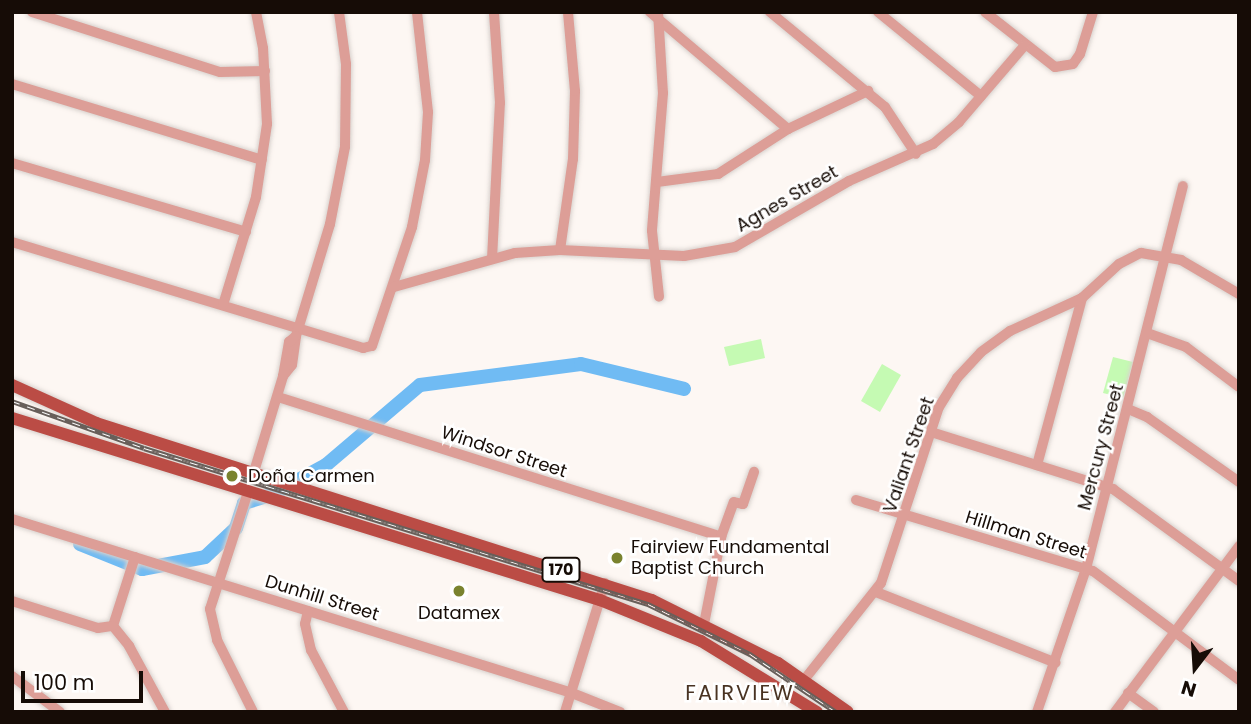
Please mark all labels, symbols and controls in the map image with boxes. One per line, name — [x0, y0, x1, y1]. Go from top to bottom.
street label: Agnes Street — [732, 161, 842, 237]
street label: Mercury Street — [1074, 381, 1128, 513]
street label: Valiant Street — [879, 394, 939, 516]
street label: Windsor Street — [438, 422, 570, 482]
place label: Doña Carmen — [248, 465, 375, 487]
marker: Doña Carmen — [222, 466, 242, 486]
street label: Hillman Street — [963, 506, 1089, 564]
place label: Fairview Fundamental Baptist Church — [631, 537, 829, 580]
marker: Fairview Fundamental Baptist Church — [609, 550, 625, 566]
road number: 170 — [540, 558, 582, 582]
street label: Dunhill Street — [262, 570, 382, 626]
marker: Datamex — [451, 583, 467, 599]
place label: Datamex — [418, 602, 500, 624]
north arrow — [1160, 633, 1230, 703]
scale bar — [24, 658, 147, 702]
text: 100 m — [34, 668, 94, 697]
text: N — [1178, 674, 1200, 704]
district label: FAIRVIEW — [686, 680, 794, 706]

